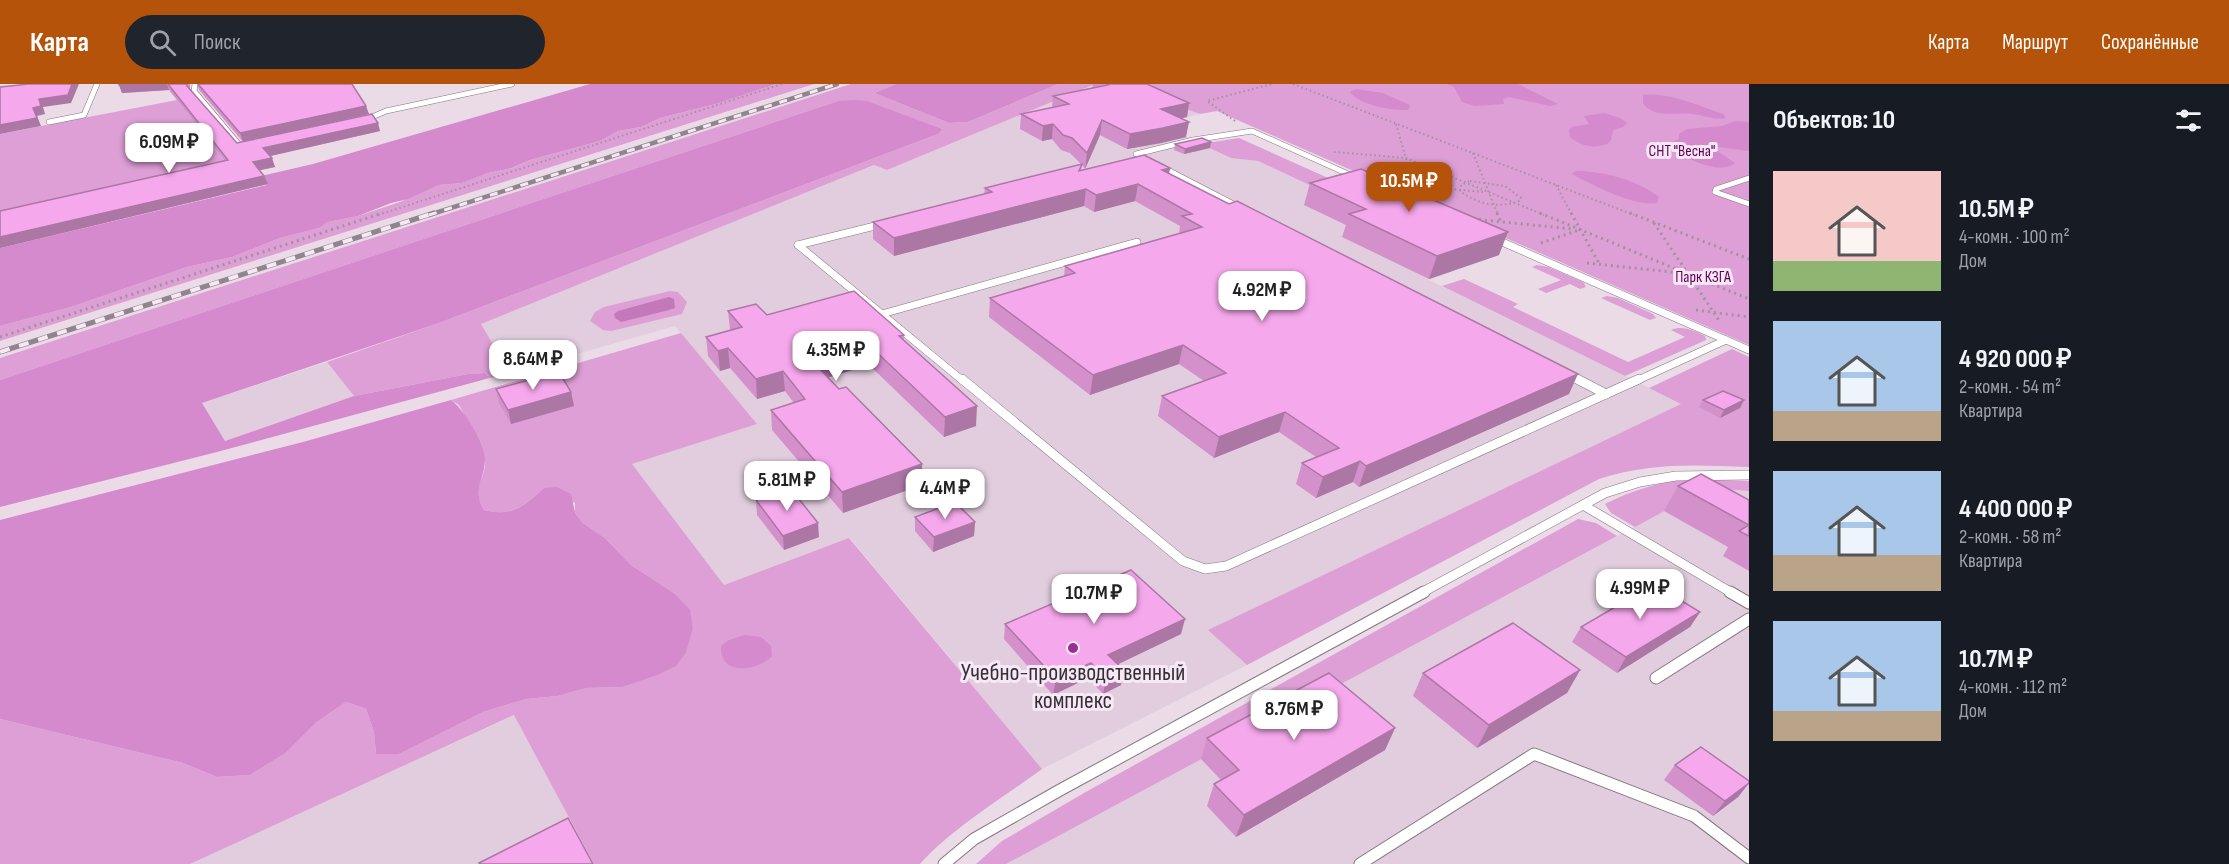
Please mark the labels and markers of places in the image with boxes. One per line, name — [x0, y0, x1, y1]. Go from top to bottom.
pin: 6.09M ₽ — [114, 123, 224, 174]
pin: 10.5M ₽ — [1354, 162, 1464, 213]
pin: 4.92M ₽ — [1207, 271, 1317, 322]
pin: 4.35M ₽ — [781, 331, 891, 382]
pin: 8.64M ₽ — [478, 340, 588, 391]
pin: 5.81M ₽ — [732, 461, 842, 512]
pin: 4.4M ₽ — [896, 469, 994, 520]
pin: 4.99M ₽ — [1585, 569, 1695, 620]
pin: 10.7M ₽ — [1039, 574, 1149, 625]
marker: Учебно-производственный комплекс — [1066, 641, 1080, 655]
place label: Учебно-производственный комплекс — [961, 658, 1185, 715]
pin: 8.76M ₽ — [1239, 690, 1349, 741]

